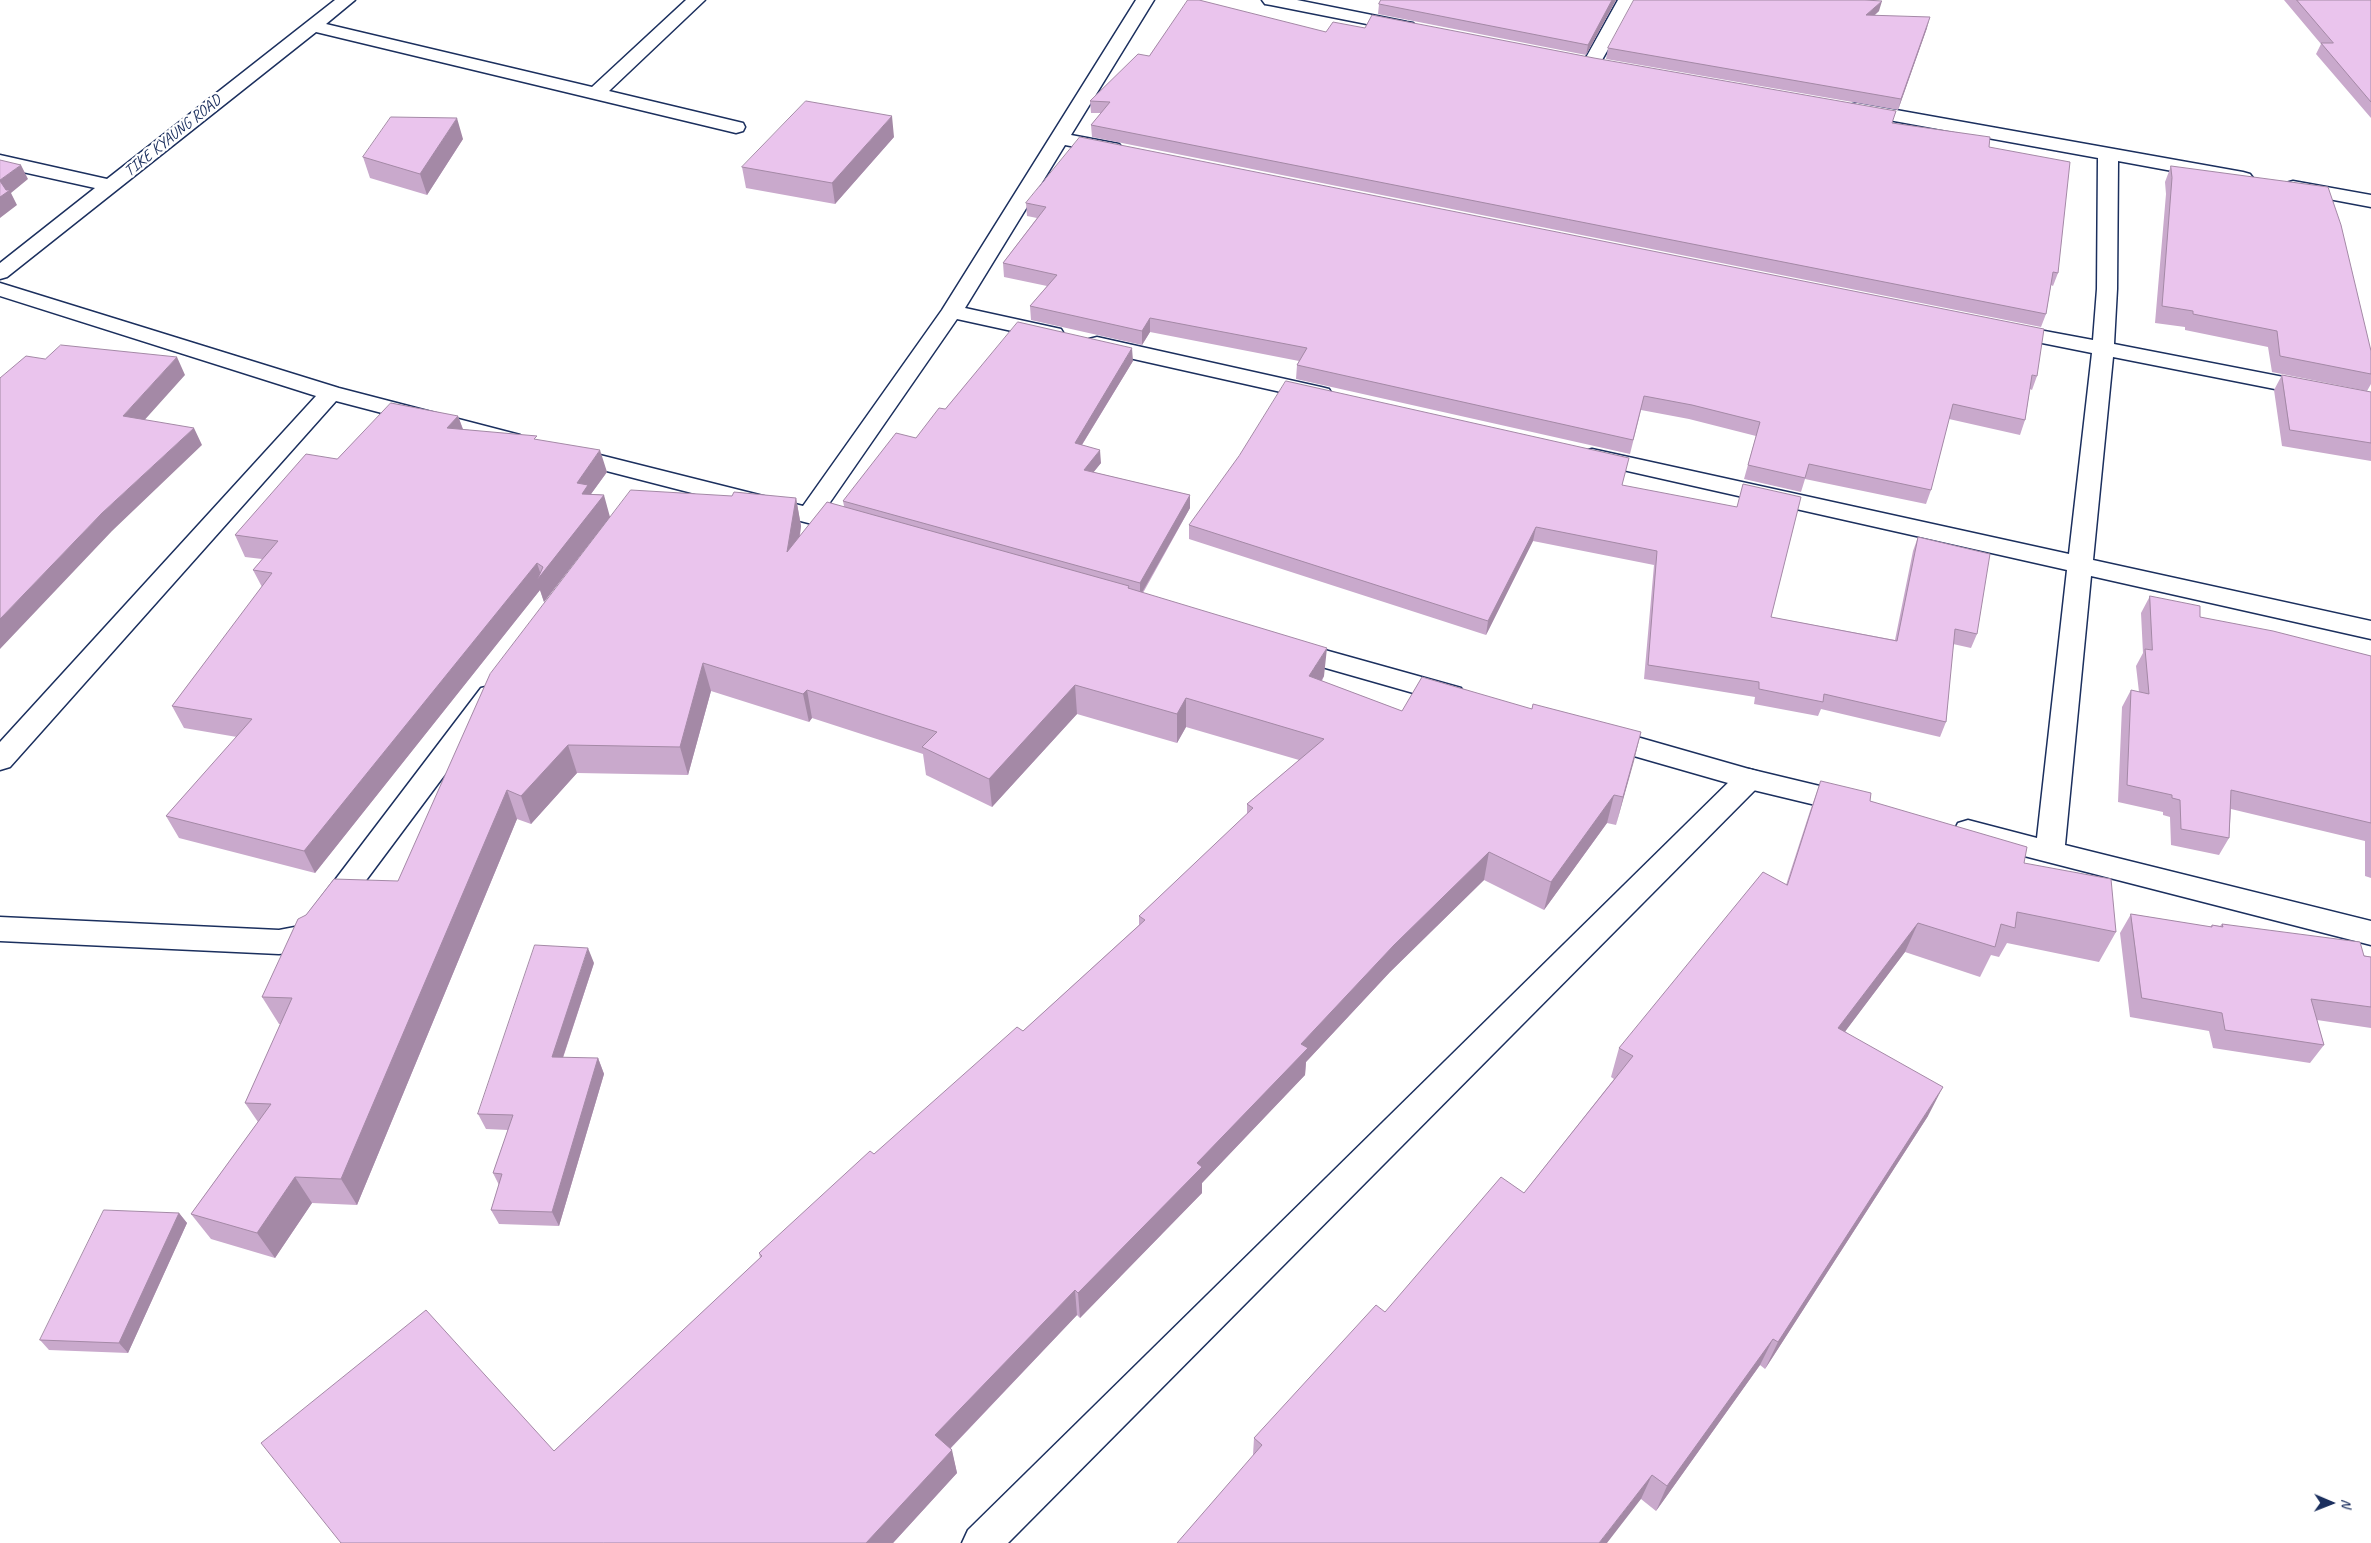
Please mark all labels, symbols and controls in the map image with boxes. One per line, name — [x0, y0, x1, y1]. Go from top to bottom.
street label: TIKE KYAUNG ROAD — [121, 91, 225, 181]
north arrow — [2306, 1478, 2356, 1528]
text: N — [2338, 1499, 2355, 1508]

